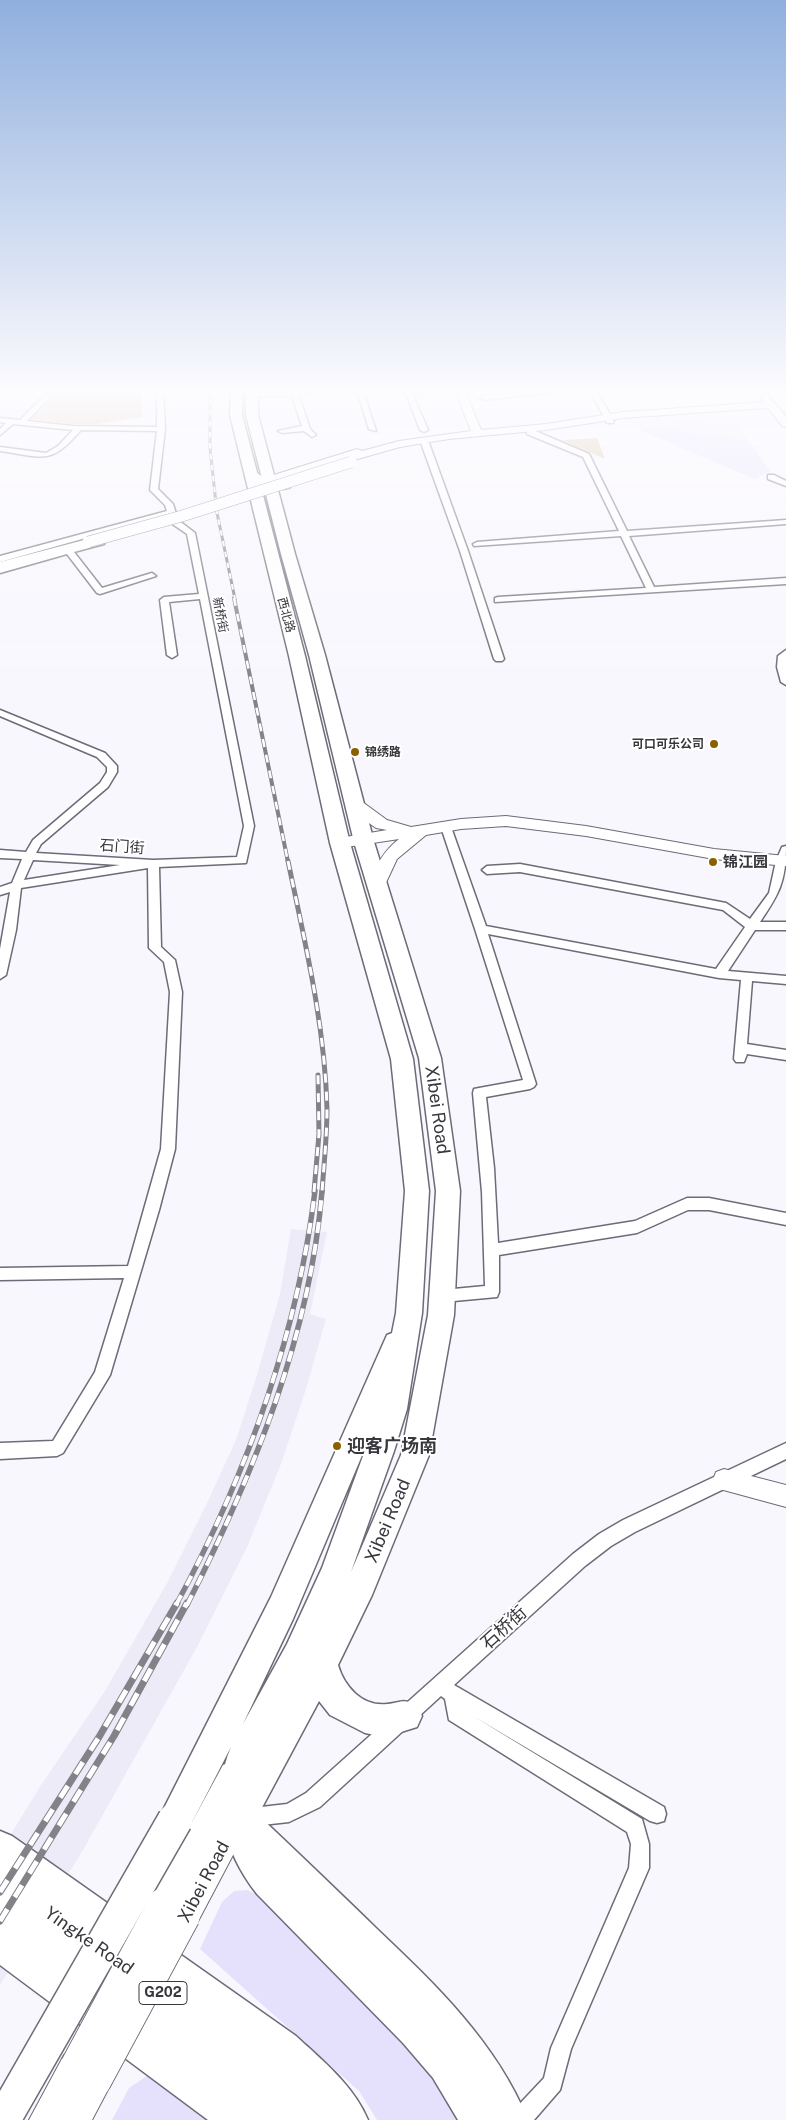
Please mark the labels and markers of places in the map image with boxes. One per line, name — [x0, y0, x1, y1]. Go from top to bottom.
place label: 可口可乐公司 — [632, 737, 704, 751]
marker: 可口可乐公司 — [708, 738, 720, 750]
place label: 锦绣路 — [365, 745, 401, 759]
marker: 锦绣路 — [349, 746, 361, 758]
place label: 锦江园 — [723, 853, 768, 871]
marker: 锦江园 — [707, 856, 719, 868]
place label: 迎客广场南 — [347, 1435, 437, 1457]
marker: 迎客广场南 — [331, 1440, 343, 1452]

